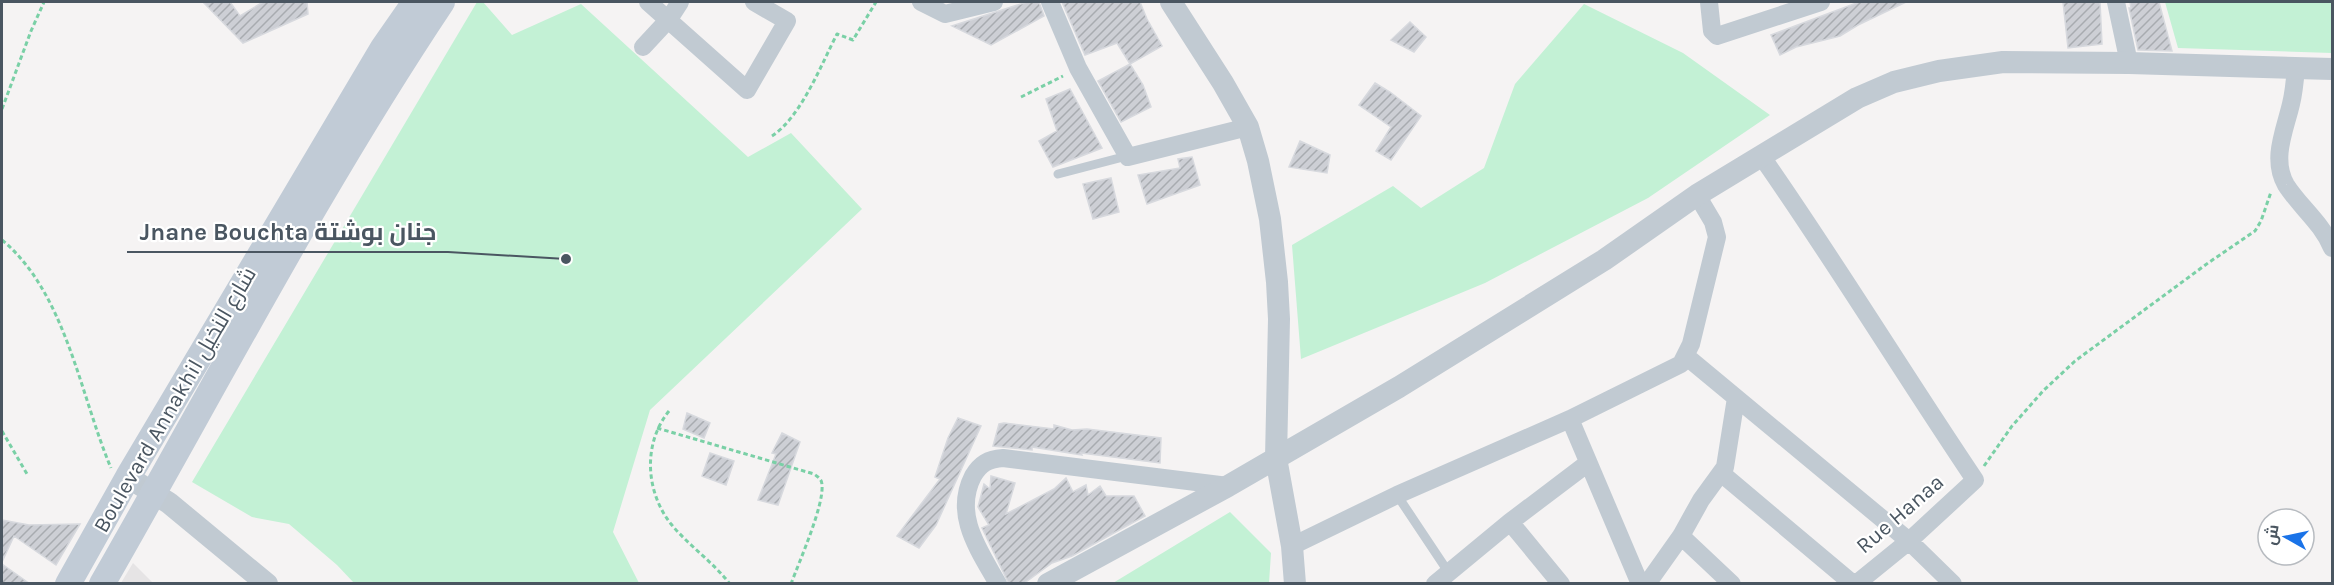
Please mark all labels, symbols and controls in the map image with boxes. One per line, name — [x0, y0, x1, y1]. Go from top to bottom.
callout: Jnane Bouchta جنان بوشتة — [127, 210, 448, 252]
text: Jnane Bouchta جنان بوشتة — [140, 218, 436, 246]
street label: Boulevard Annakhil شارع النخيل — [88, 263, 263, 538]
street label: Rue Hanaa — [1851, 469, 1949, 559]
north arrow — [2256, 507, 2316, 567]
text: ش — [2261, 523, 2283, 546]

